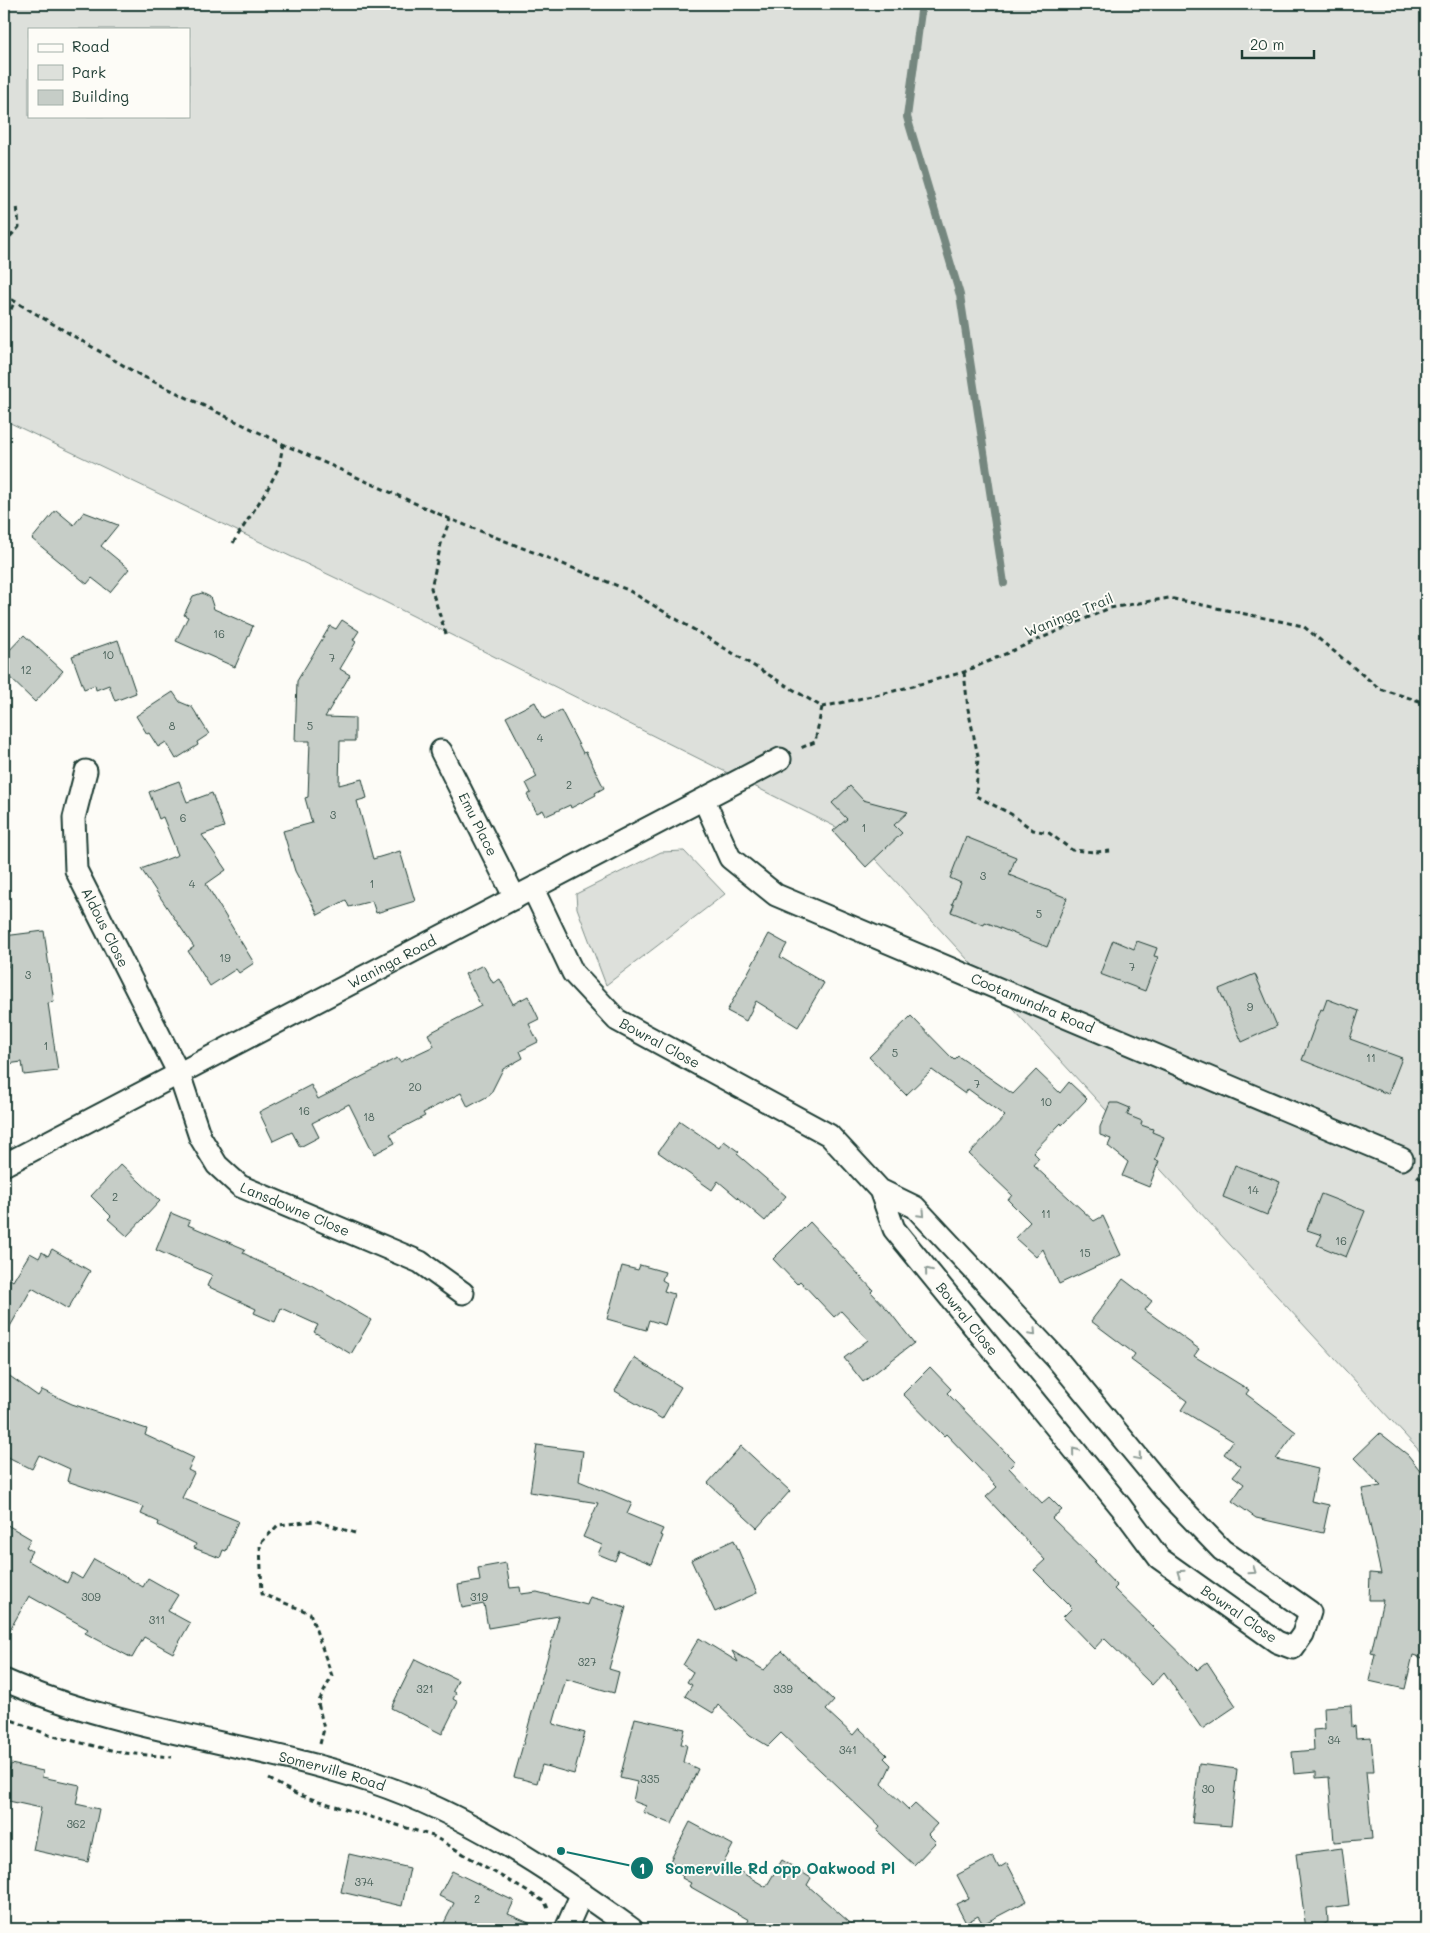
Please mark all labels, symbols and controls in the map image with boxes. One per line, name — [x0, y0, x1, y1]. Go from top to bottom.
legend — [28, 28, 190, 118]
scale bar — [1242, 28, 1315, 60]
text: 20 m — [1250, 34, 1284, 54]
text: Road — [72, 36, 109, 56]
text: Park — [72, 62, 106, 82]
text: Building — [72, 86, 129, 106]
street label: Waninga Trail — [1022, 588, 1116, 641]
house number: 16 — [213, 626, 225, 641]
house number: 10 — [102, 647, 114, 662]
house number: 7 — [329, 650, 335, 665]
house number: 12 — [20, 662, 32, 677]
house number: 8 — [169, 718, 176, 733]
house number: 5 — [307, 718, 313, 733]
house number: 4 — [537, 730, 544, 745]
house number: 2 — [566, 777, 572, 792]
street label: Emu Place — [454, 789, 502, 859]
house number: 3 — [330, 807, 337, 822]
house number: 6 — [180, 810, 186, 825]
house number: 1 — [862, 820, 866, 835]
house number: 3 — [980, 868, 987, 883]
house number: 4 — [189, 876, 196, 891]
house number: 1 — [370, 876, 374, 891]
street label: Aldous Close — [77, 884, 134, 970]
house number: 5 — [1036, 906, 1042, 921]
street label: Waninga Road — [344, 931, 439, 992]
house number: 19 — [219, 950, 231, 965]
house number: 7 — [1129, 959, 1135, 974]
house number: 3 — [25, 967, 32, 982]
street label: Cootamundra Road — [968, 968, 1097, 1037]
house number: 9 — [1247, 999, 1254, 1014]
street label: Bowral Close — [616, 1013, 704, 1072]
house number: 1 — [44, 1038, 48, 1053]
house number: 5 — [892, 1045, 898, 1060]
house number: 11 — [1366, 1050, 1376, 1065]
house number: 7 — [974, 1076, 980, 1091]
house number: 20 — [409, 1079, 422, 1094]
house number: 10 — [1040, 1094, 1052, 1109]
house number: 16 — [298, 1103, 310, 1118]
house number: 18 — [363, 1109, 375, 1124]
street label: Lansdowne Close — [238, 1177, 353, 1240]
house number: 14 — [1247, 1182, 1259, 1197]
house number: 2 — [112, 1189, 118, 1204]
house number: 11 — [1041, 1206, 1051, 1221]
one-way arrow — [916, 1209, 925, 1218]
house number: 16 — [1335, 1233, 1347, 1248]
house number: 15 — [1079, 1245, 1091, 1260]
one-way arrow — [925, 1268, 933, 1277]
street label: Bowral Close — [932, 1278, 1003, 1359]
one-way arrow — [1027, 1328, 1036, 1337]
one-way arrow — [1072, 1448, 1080, 1457]
one-way arrow — [1132, 1451, 1140, 1460]
one-way arrow — [1247, 1565, 1256, 1574]
one-way arrow — [1177, 1571, 1186, 1579]
street label: Bowral Close — [1197, 1580, 1281, 1647]
house number: 309 — [81, 1589, 101, 1604]
house number: 319 — [470, 1589, 488, 1604]
house number: 311 — [149, 1612, 165, 1627]
house number: 327 — [578, 1654, 596, 1669]
house number: 321 — [416, 1681, 434, 1696]
house number: 339 — [773, 1681, 793, 1696]
house number: 34 — [1328, 1732, 1341, 1747]
house number: 341 — [839, 1742, 857, 1757]
street label: Somerville Road — [277, 1747, 388, 1795]
house number: 335 — [640, 1771, 660, 1786]
house number: 30 — [1201, 1781, 1215, 1796]
house number: 362 — [66, 1816, 86, 1831]
callout: Somerville Rd opp Oakwood Pl — [630, 1853, 905, 1883]
text: 1 — [639, 1858, 645, 1878]
text: Somerville Rd opp Oakwood Pl — [665, 1858, 895, 1878]
house number: 374 — [354, 1874, 374, 1889]
house number: 2 — [474, 1891, 480, 1906]

